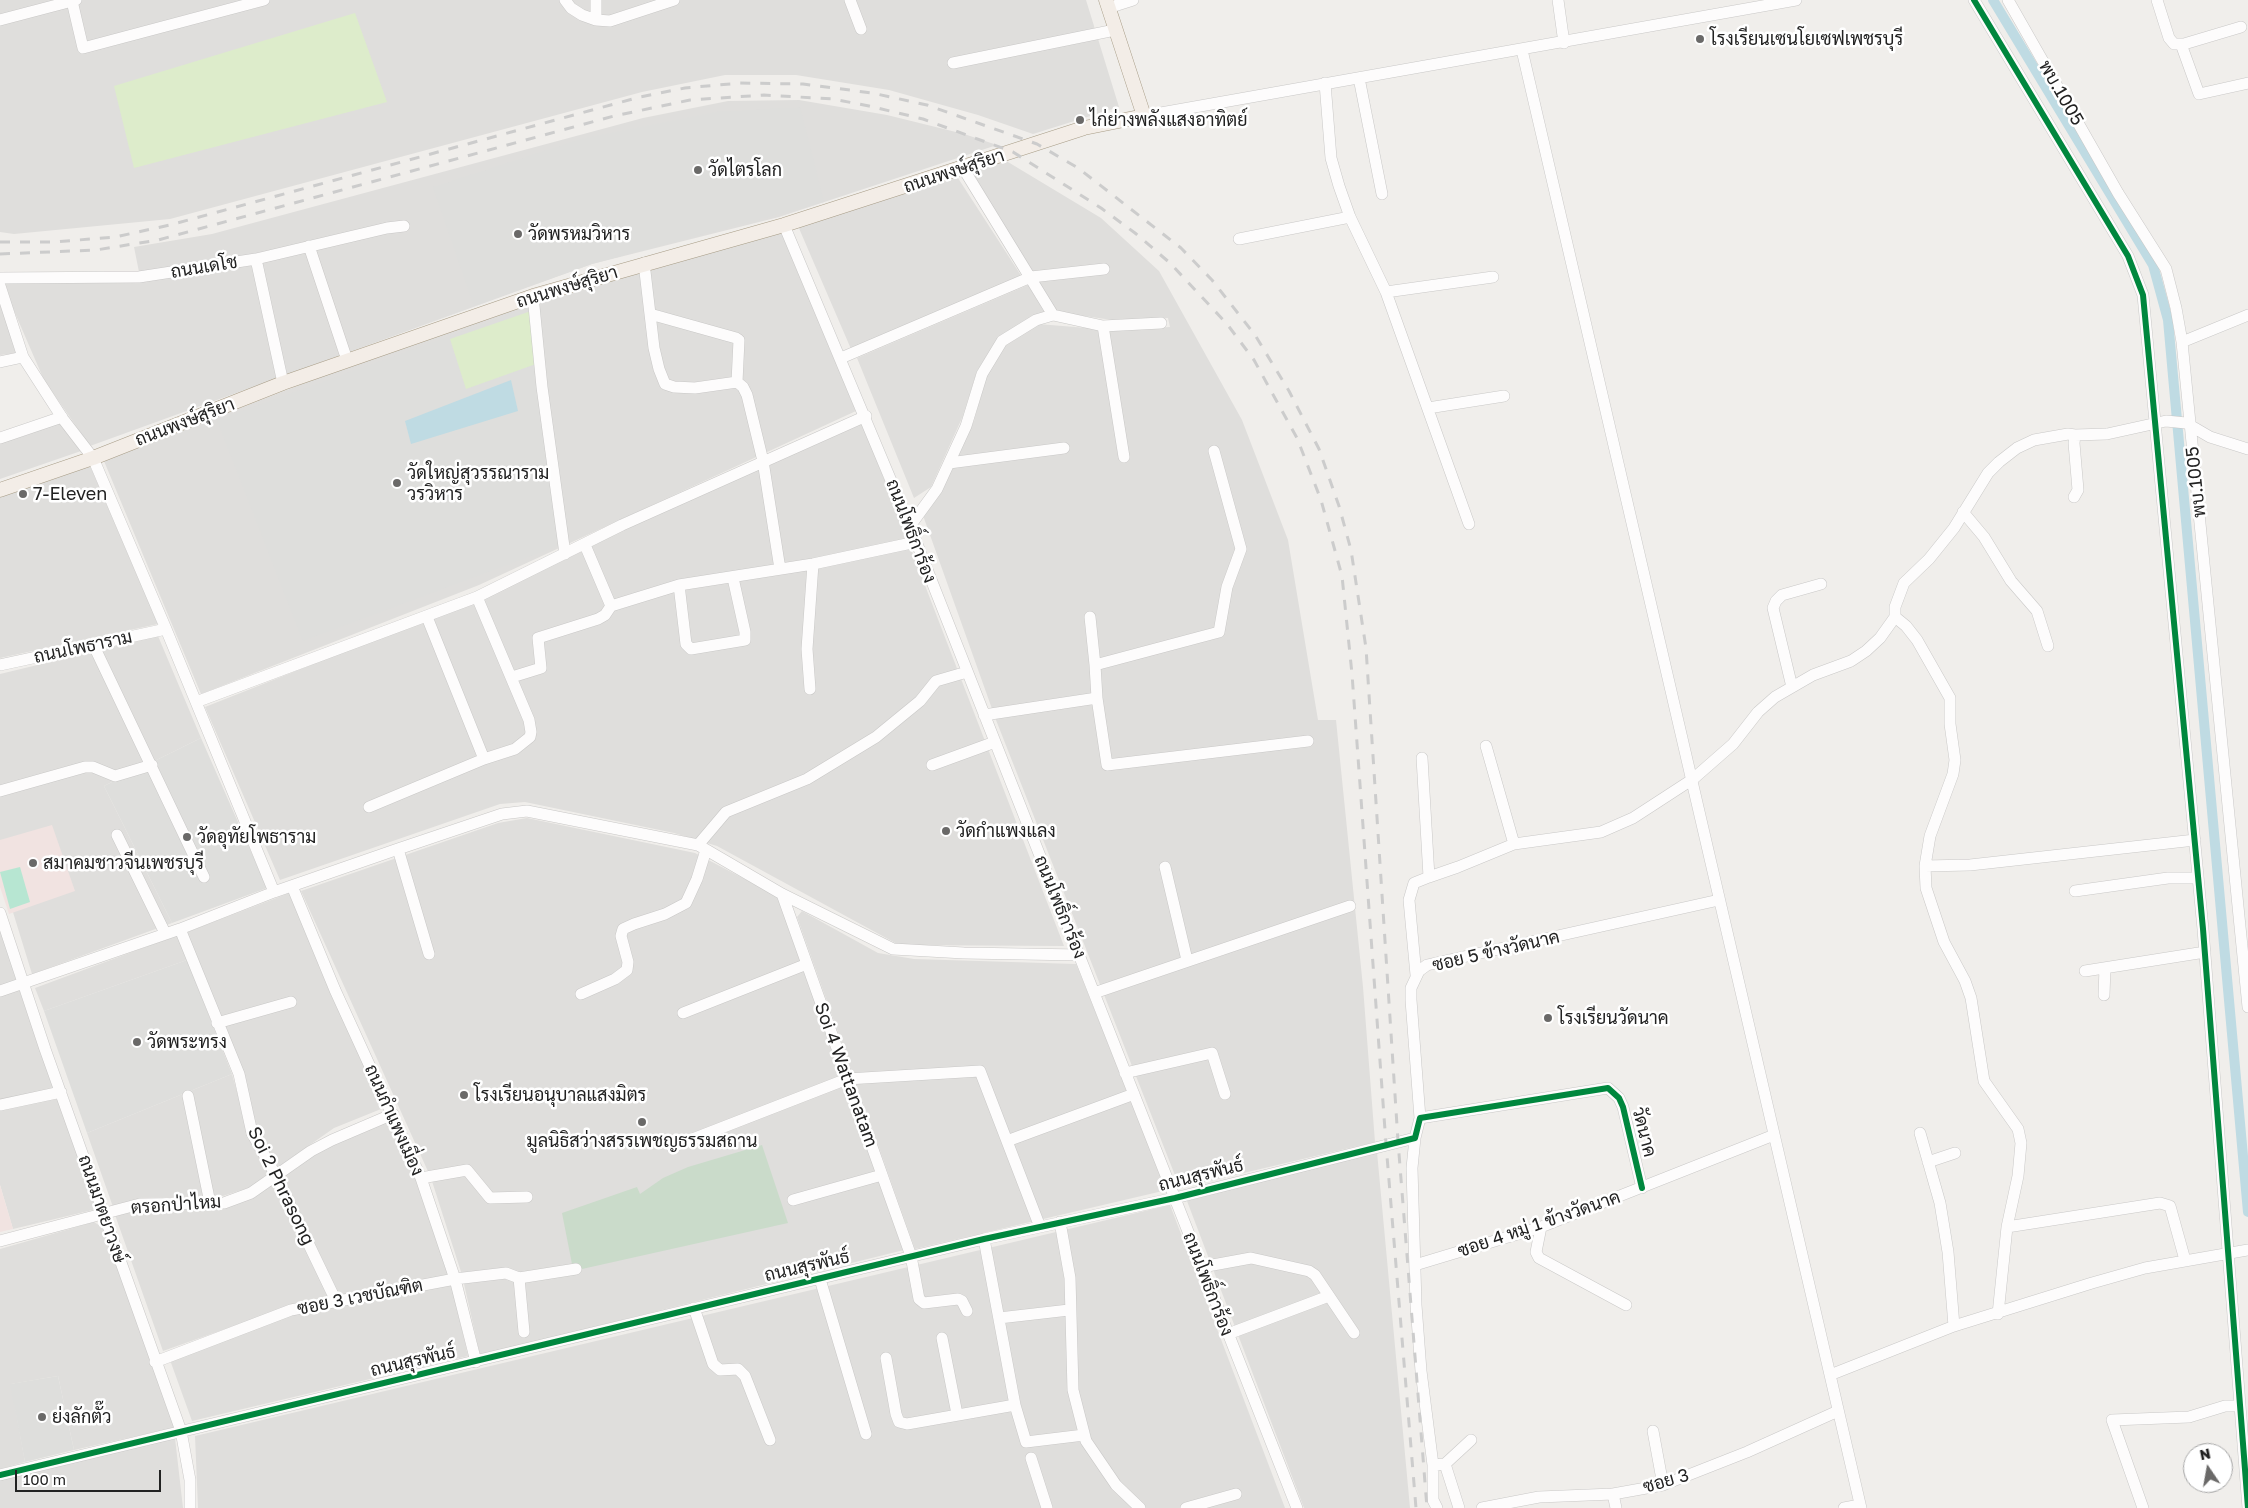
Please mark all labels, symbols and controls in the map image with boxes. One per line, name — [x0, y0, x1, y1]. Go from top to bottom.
place label: โรงเรียนเซนโยเซฟเพชรบุรี — [1710, 28, 1903, 50]
marker: โรงเรียนเซนโยเซฟเพชรบุรี — [1694, 33, 1706, 45]
street label: พบ.1005 — [2034, 57, 2088, 129]
place label: ไก่ย่างพลังแสงอาทิตย์ — [1090, 109, 1248, 131]
marker: ไก่ย่างพลังแสงอาทิตย์ — [1074, 114, 1086, 126]
street label: ถนนพงษ์สุริยา — [901, 145, 1007, 197]
place label: วัดไตรโลก — [708, 159, 782, 181]
marker: วัดไตรโลก — [692, 164, 704, 176]
place label: วัดพรหมวิหาร — [528, 223, 630, 245]
marker: วัดพรหมวิหาร — [512, 228, 524, 240]
street label: ถนนเดโช — [169, 251, 239, 283]
street label: ถนนพงษ์สุริยา — [514, 261, 620, 313]
street label: ถนนพงษ์สุริยา — [132, 393, 238, 451]
street label: พบ.1005 — [2182, 445, 2210, 519]
place label: วัดใหญ่สุวรรณาราม วรวิหาร — [407, 462, 549, 504]
street label: ถนนโพธิ์การ้อง — [881, 476, 941, 586]
marker: วัดใหญ่สุวรรณาราม วรวิหาร — [391, 477, 403, 489]
place label: 7-Eleven — [33, 483, 107, 505]
marker: 7-Eleven — [17, 488, 29, 500]
street label: ถนนโพธาราม — [32, 626, 134, 668]
place label: วัดกำแพงแลง — [956, 820, 1056, 842]
marker: วัดกำแพงแลง — [940, 825, 952, 837]
place label: วัดอุทัยโพธาราม — [197, 826, 316, 848]
marker: วัดอุทัยโพธาราม — [181, 831, 193, 843]
place label: สมาคมชาวจีนเพชรบุรี — [43, 852, 204, 874]
street label: ถนนโพธิ์การ้อง — [1029, 852, 1091, 962]
marker: สมาคมชาวจีนเพชรบุรี — [27, 857, 39, 869]
street label: ซอย 5 ข้างวัดนาค — [1430, 926, 1562, 976]
street label: Soi 4 Wattanatam — [810, 1000, 882, 1150]
place label: โรงเรียนวัดนาค — [1558, 1007, 1669, 1029]
marker: โรงเรียนวัดนาค — [1542, 1012, 1554, 1024]
place label: วัดพระทรง — [147, 1031, 227, 1053]
marker: วัดพระทรง — [131, 1036, 143, 1048]
street label: ถนนกำแพงเมี่อง — [360, 1061, 428, 1179]
place label: โรงเรียนอนุบาลแสงมิตร — [474, 1084, 646, 1106]
marker: โรงเรียนอนุบาลแสงมิตร — [458, 1089, 470, 1101]
street label: วัดนาค — [1627, 1105, 1661, 1159]
marker: มูลนิธิสว่างสรรเพชญธรรมสถาน — [636, 1116, 648, 1128]
street label: Soi 2 Phrasong — [243, 1123, 319, 1249]
place label: มูลนิธิสว่างสรรเพชญธรรมสถาน — [527, 1130, 757, 1152]
street label: ถนนมาตยาวงษ์ — [73, 1152, 131, 1266]
street label: ถนนสุรพันธ์ — [1156, 1154, 1246, 1196]
street label: ซอย 4 หมู่ 1 ข้างวัดนาค — [1455, 1186, 1623, 1262]
street label: ตรอกป่าไหม — [130, 1191, 222, 1219]
street label: ถนนโพธิ์การ้อง — [1178, 1229, 1238, 1339]
street label: ถนนสุรพันธ์ — [762, 1246, 852, 1286]
street label: ซอย 3 เวชบัณฑิต — [295, 1274, 425, 1320]
street label: ถนนสุรพันธ์ — [368, 1341, 458, 1381]
place label: ย่งลักตั๊ว — [52, 1406, 111, 1428]
marker: ย่งลักตั๊ว — [36, 1411, 48, 1423]
north arrow — [2183, 1443, 2233, 1493]
text: N — [2198, 1444, 2212, 1463]
scale bar — [18, 1460, 164, 1492]
street label: ซอย 3 — [1640, 1464, 1692, 1498]
text: 100 m — [23, 1470, 66, 1488]

